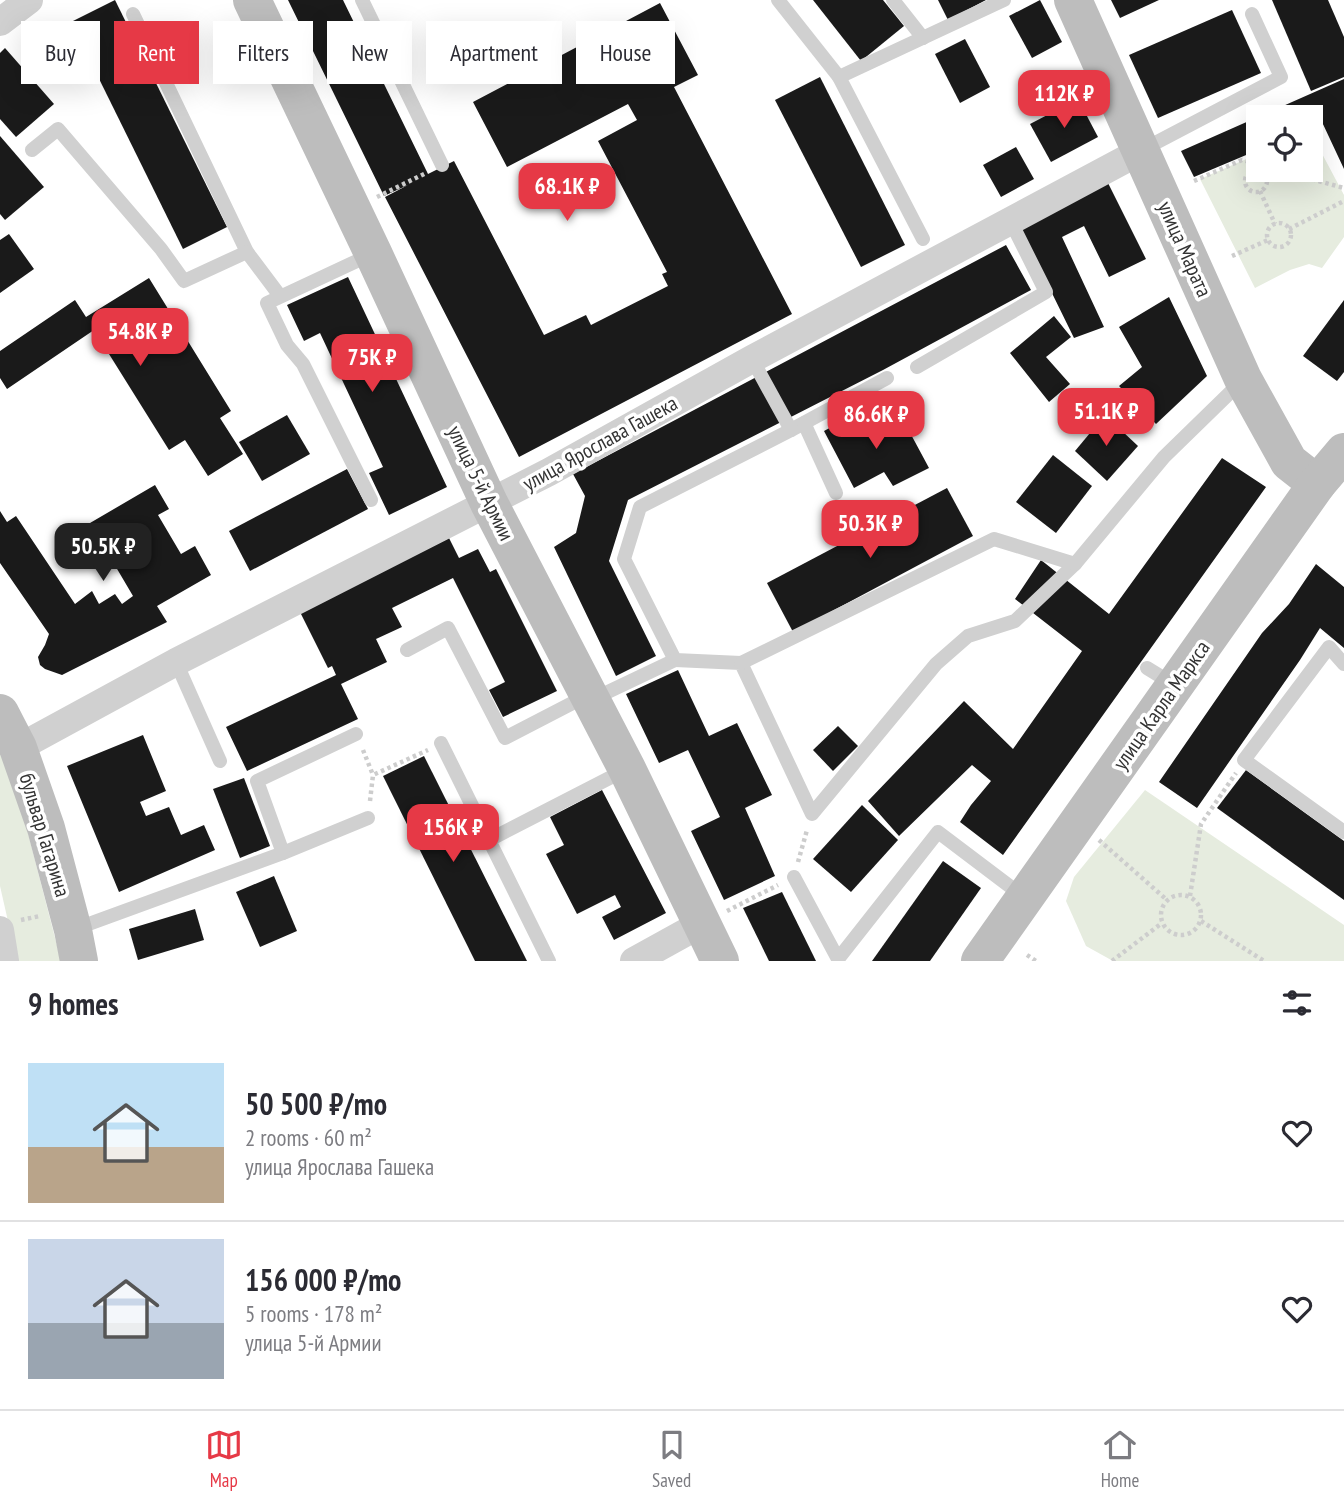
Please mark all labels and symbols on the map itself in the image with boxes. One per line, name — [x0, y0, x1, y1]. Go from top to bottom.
pin: 112K ₽ — [1007, 71, 1121, 130]
pin: 68.1K ₽ — [502, 164, 632, 223]
street label: улица Марата — [1152, 197, 1218, 301]
pin: 54.8K ₽ — [75, 308, 205, 368]
pin: 75K ₽ — [323, 334, 421, 394]
pin: 51.1K ₽ — [1041, 388, 1171, 448]
street label: улица Ярослава Гашека — [518, 389, 682, 497]
pin: 86.6K ₽ — [811, 392, 941, 451]
street label: улица 5-й Армии — [442, 421, 520, 545]
pin: 50.3K ₽ — [805, 500, 935, 560]
pin: 50.5K ₽ — [38, 524, 168, 583]
street label: улица Карла Маркса — [1106, 635, 1216, 775]
street label: бульвар Гагарина — [13, 770, 77, 900]
pin: 156K ₽ — [396, 804, 510, 864]

